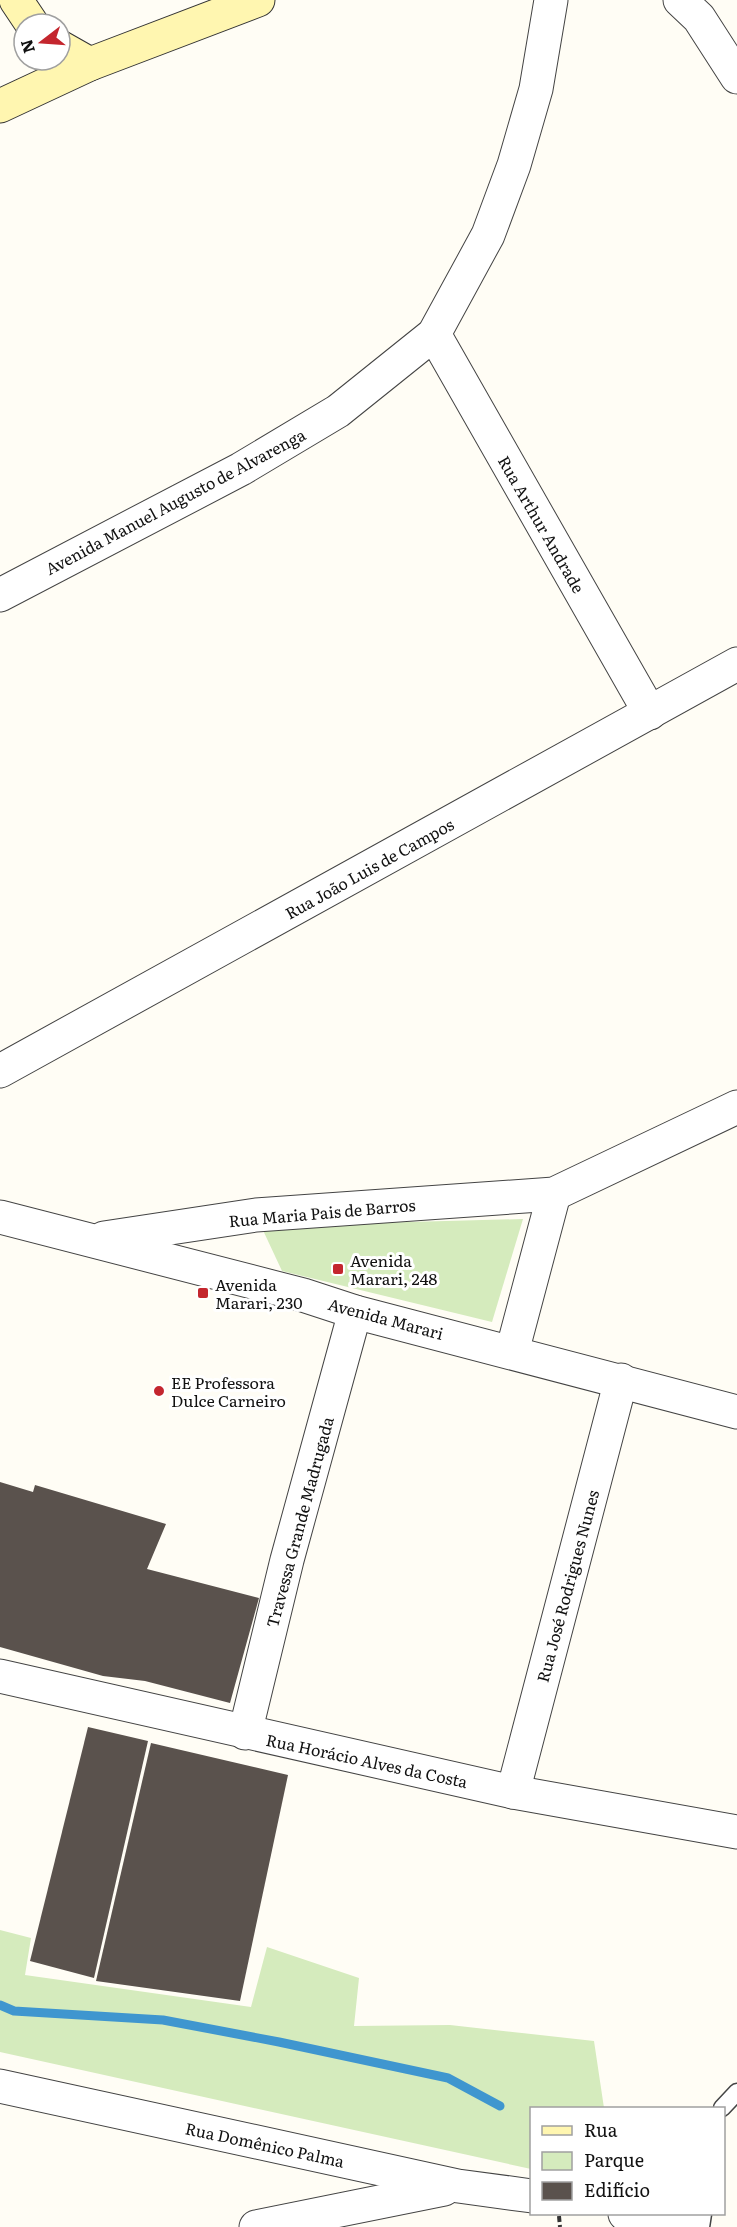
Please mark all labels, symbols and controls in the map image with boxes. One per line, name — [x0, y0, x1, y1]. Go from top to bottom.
north arrow — [12, 12, 72, 72]
text: N — [13, 37, 40, 57]
street label: Avenida Manuel Augusto de Alvarenga — [41, 422, 310, 580]
street label: Rua Arthur Andrade — [493, 451, 591, 597]
street label: Rua João Luis de Campos — [280, 812, 458, 924]
street label: Rua Maria Pais de Barros — [228, 1192, 416, 1232]
place label: Avenida Marari, 248 — [350, 1248, 437, 1290]
marker: Avenida Marari, 248 — [331, 1262, 345, 1276]
place label: Avenida Marari, 230 — [215, 1272, 303, 1314]
marker: Avenida Marari, 230 — [196, 1286, 210, 1300]
street label: Avenida Marari — [326, 1291, 446, 1345]
place label: EE Professora Dulce Carneiro — [171, 1370, 286, 1412]
marker: EE Professora Dulce Carneiro — [152, 1384, 166, 1398]
street label: Travessa Grande Madrugada — [259, 1414, 339, 1630]
street label: Rua José Rodrigues Nunes — [530, 1487, 604, 1685]
street label: Rua Horácio Alves da Costa — [264, 1727, 470, 1793]
legend — [530, 2107, 725, 2215]
street label: Rua Domênico Palma — [183, 2115, 347, 2173]
text: Rua — [584, 2116, 618, 2143]
text: Parque — [584, 2146, 644, 2173]
text: Edifício — [584, 2176, 650, 2203]

